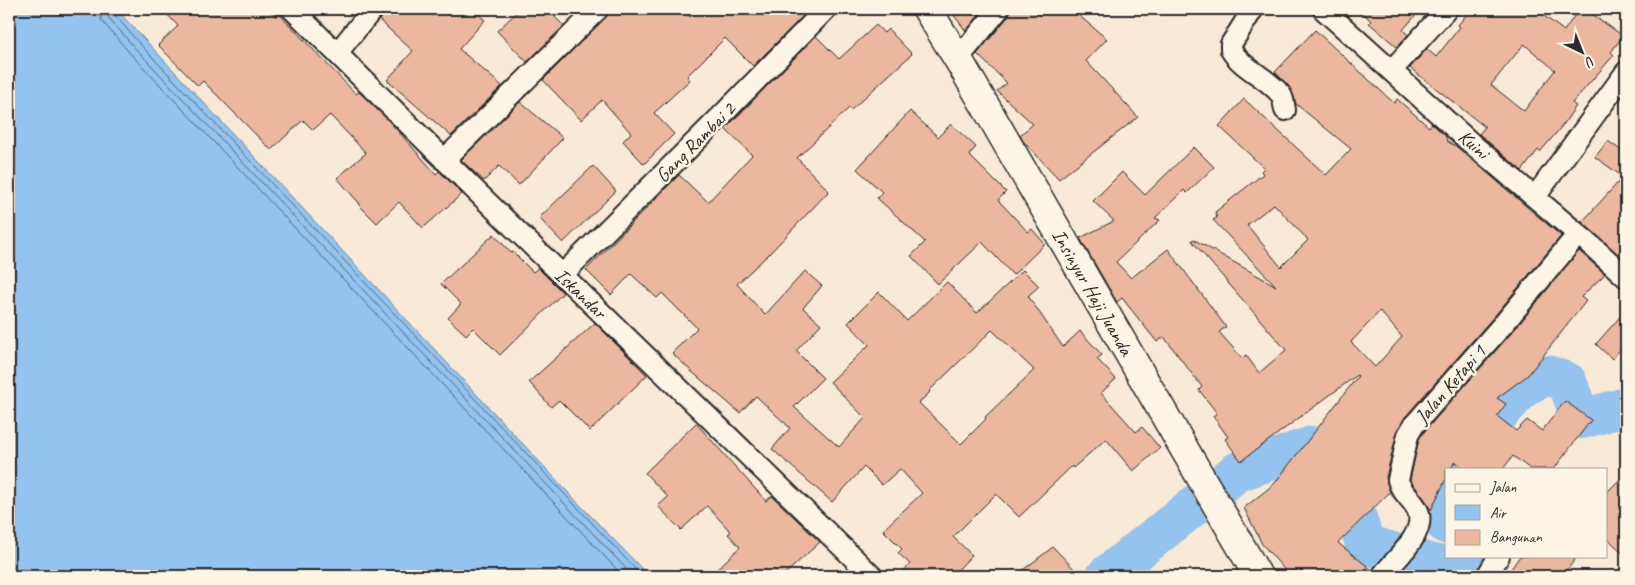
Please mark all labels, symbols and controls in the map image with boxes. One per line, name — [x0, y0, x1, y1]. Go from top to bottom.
north arrow — [1558, 28, 1608, 78]
text: U — [1580, 53, 1599, 72]
street label: Gang Rambai 2 — [650, 96, 742, 188]
street label: Kuini — [1453, 124, 1496, 166]
street label: Insinyur Haji Juanda — [1046, 224, 1140, 361]
street label: Iskandar — [549, 263, 613, 325]
street label: Jalan Ketapi 1 — [1409, 339, 1492, 430]
legend — [1445, 468, 1608, 558]
text: Jalan — [1489, 478, 1517, 497]
text: Air — [1490, 504, 1507, 523]
text: Bangunan — [1490, 528, 1543, 547]

